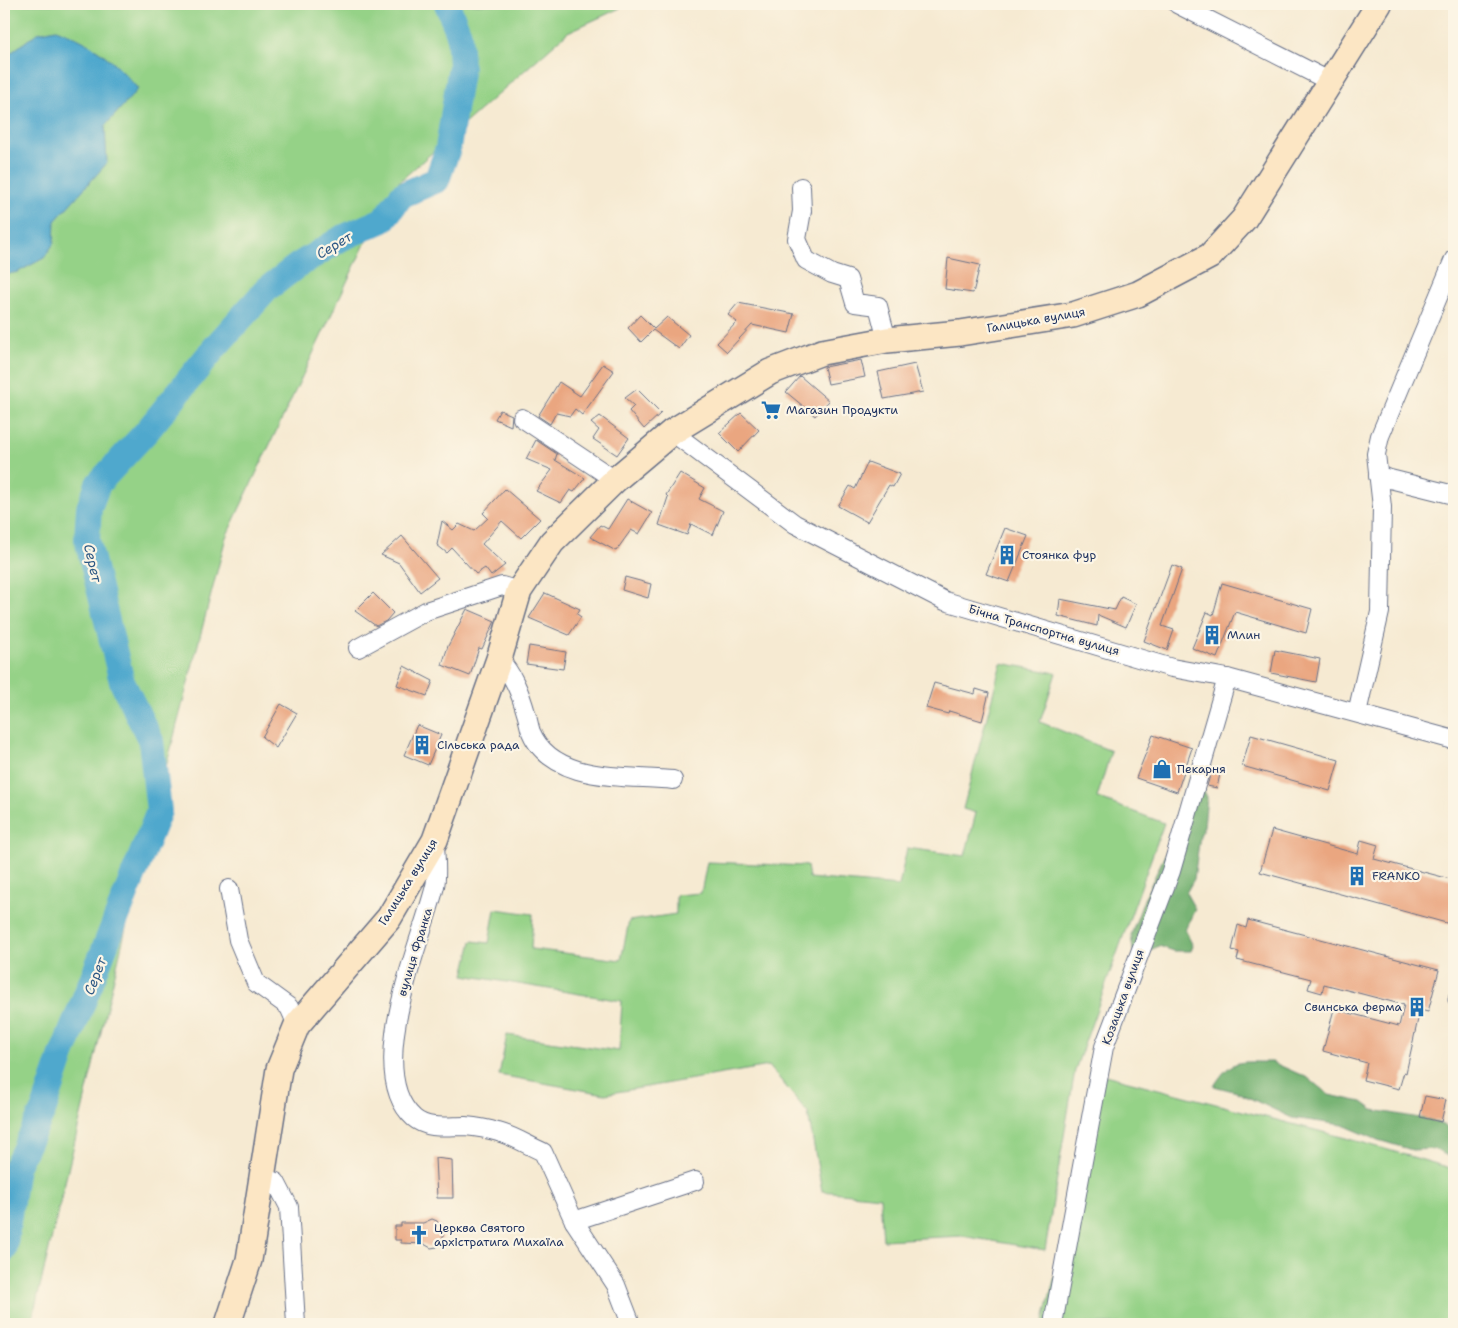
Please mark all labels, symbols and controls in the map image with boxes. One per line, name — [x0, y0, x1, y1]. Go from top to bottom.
water label: Серет — [313, 227, 356, 263]
street label: Галицька вулиця — [986, 303, 1086, 337]
supermarket icon: Магазин Продукти — [760, 399, 782, 421]
place label: Магазин Продукти — [786, 402, 898, 418]
water label: Серет — [80, 542, 106, 585]
building icon: Стоянка фур — [996, 544, 1018, 566]
place label: Стоянка фур — [1022, 547, 1096, 563]
street label: Бічна Транспортна вулиця — [967, 601, 1121, 659]
building icon: Млин — [1201, 624, 1223, 646]
place label: Млин — [1227, 627, 1260, 643]
building icon: Сільська рада — [411, 734, 433, 756]
place label: Сільська рада — [437, 737, 520, 753]
shop icon: Пекарня — [1151, 758, 1173, 780]
place label: Пекарня — [1177, 761, 1226, 777]
street label: Галицька вулиця — [375, 836, 441, 928]
building icon: FRANKO — [1346, 865, 1368, 887]
place label: FRANKO — [1372, 868, 1420, 884]
street label: вулиця Франка — [394, 905, 436, 998]
street label: Козацька вулиця — [1098, 947, 1148, 1047]
water label: Серет — [80, 954, 111, 997]
building icon: Свинська ферма — [1406, 996, 1428, 1018]
place label: Свинська ферма — [1304, 999, 1403, 1015]
place label: Церква Святого архістратига Михаїла — [434, 1220, 564, 1250]
church icon: Церква Святого архістратига Михаїла — [408, 1224, 430, 1246]

